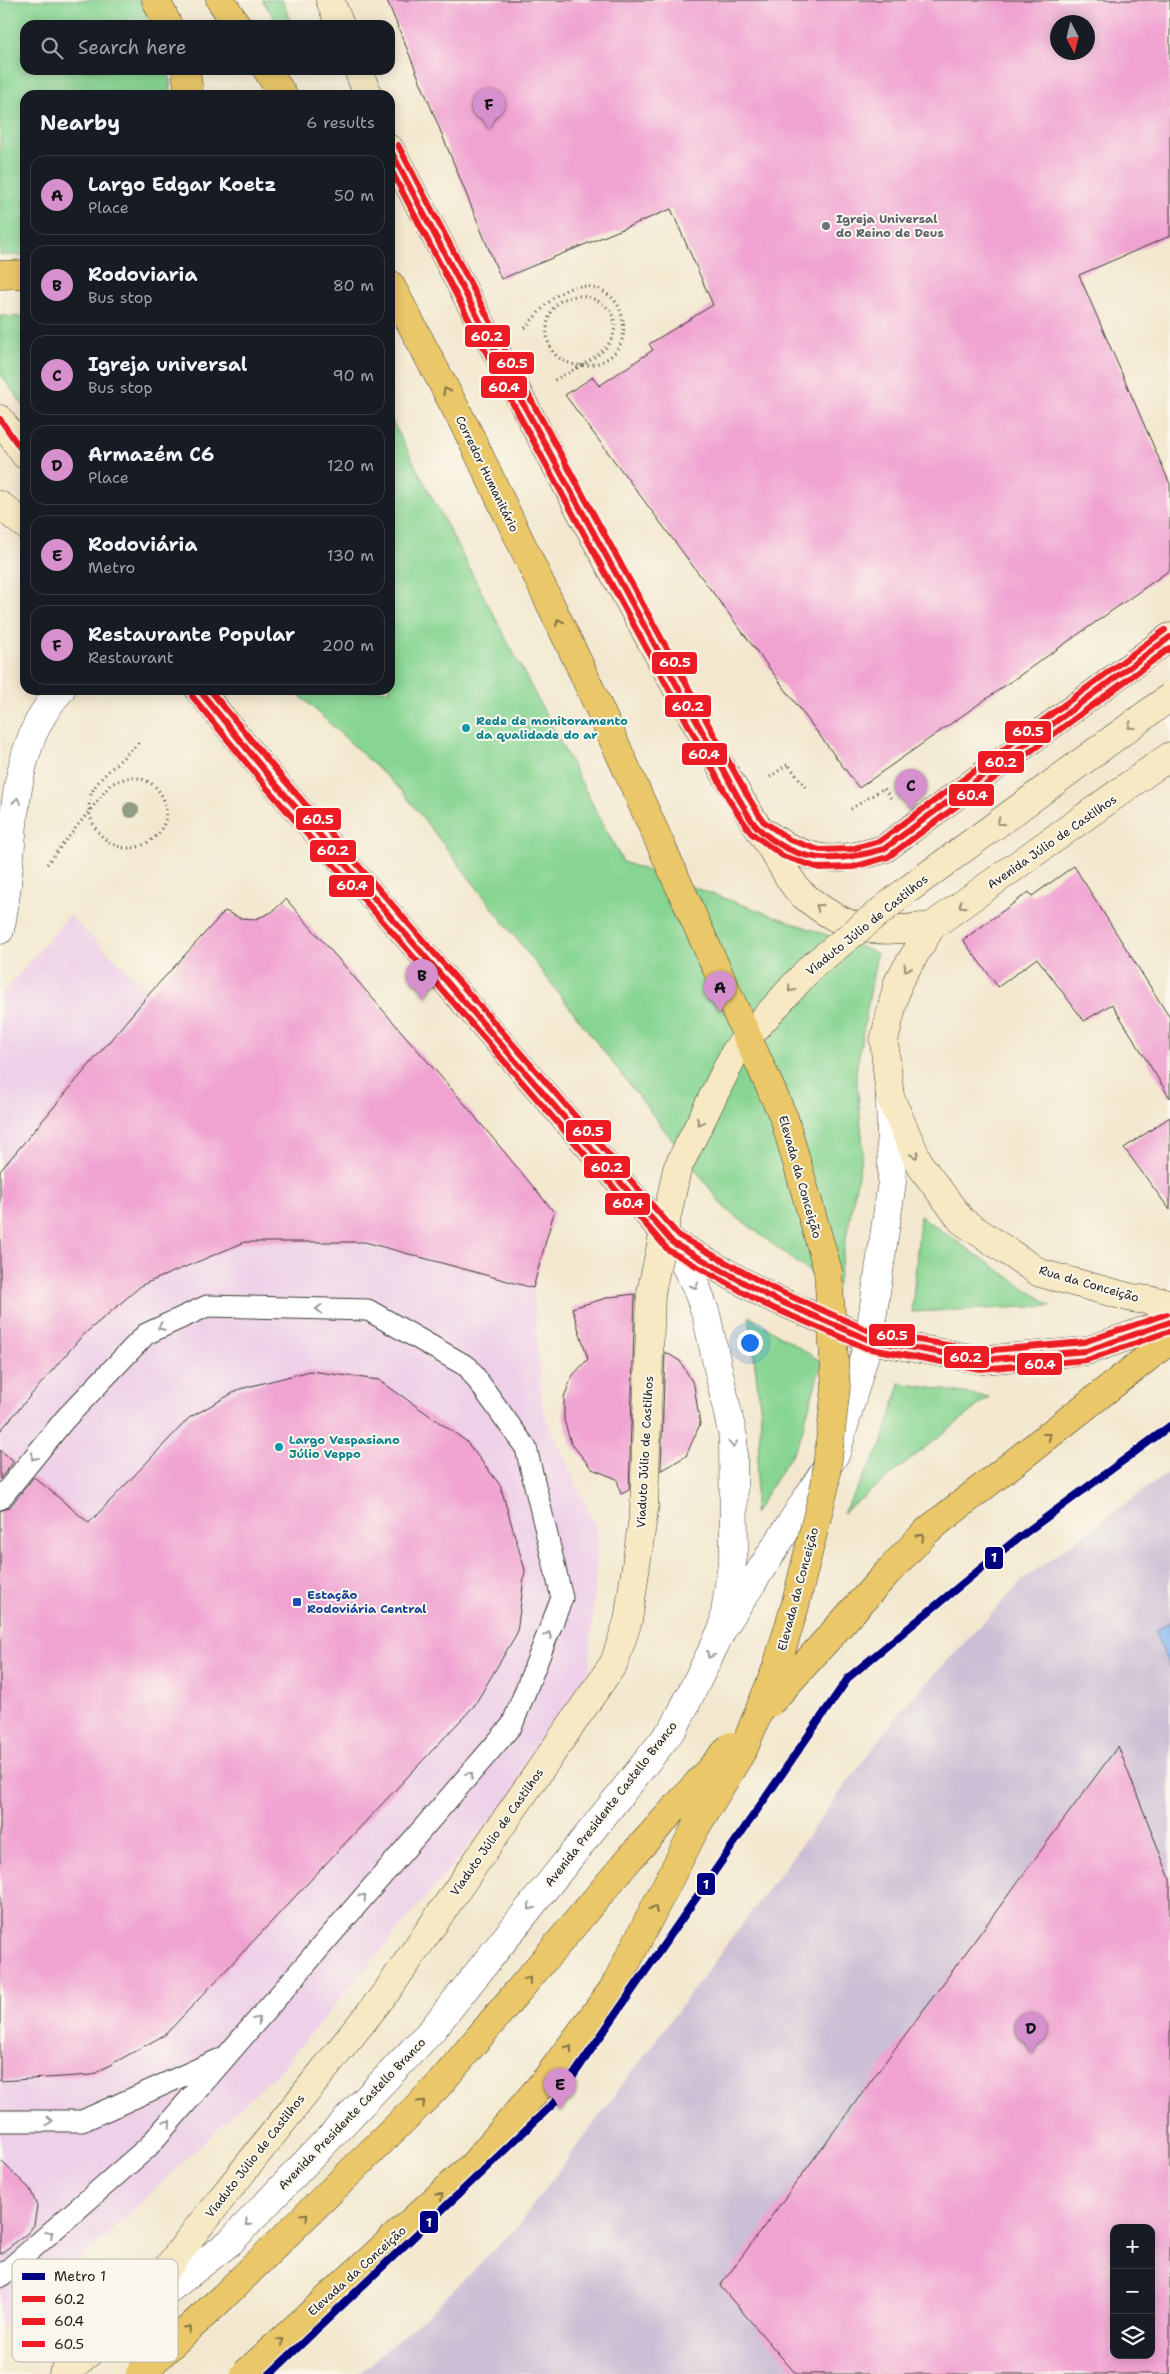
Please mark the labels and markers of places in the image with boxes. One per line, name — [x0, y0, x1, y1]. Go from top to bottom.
pin: F — [473, 88, 505, 129]
place label: Igreja Universal do Reino de Deus — [836, 211, 944, 241]
marker: Igreja Universal do Reino de Deus — [820, 220, 832, 232]
place label: Rede de monitoramento da qualidade do ar — [476, 713, 628, 743]
marker: Rede de monitoramento da qualidade do ar — [460, 722, 472, 734]
pin: C — [895, 769, 927, 810]
pin: B — [406, 959, 438, 1000]
pin: A — [704, 971, 736, 1012]
place label: Largo Vespasiano Júlio Veppo — [289, 1432, 400, 1462]
marker: Largo Vespasiano Júlio Veppo — [273, 1441, 285, 1453]
place label: Estação Rodoviária Central — [307, 1587, 426, 1617]
marker: Estação Rodoviária Central — [291, 1596, 303, 1608]
pin: D — [1015, 2012, 1047, 2053]
pin: E — [544, 2068, 576, 2109]

